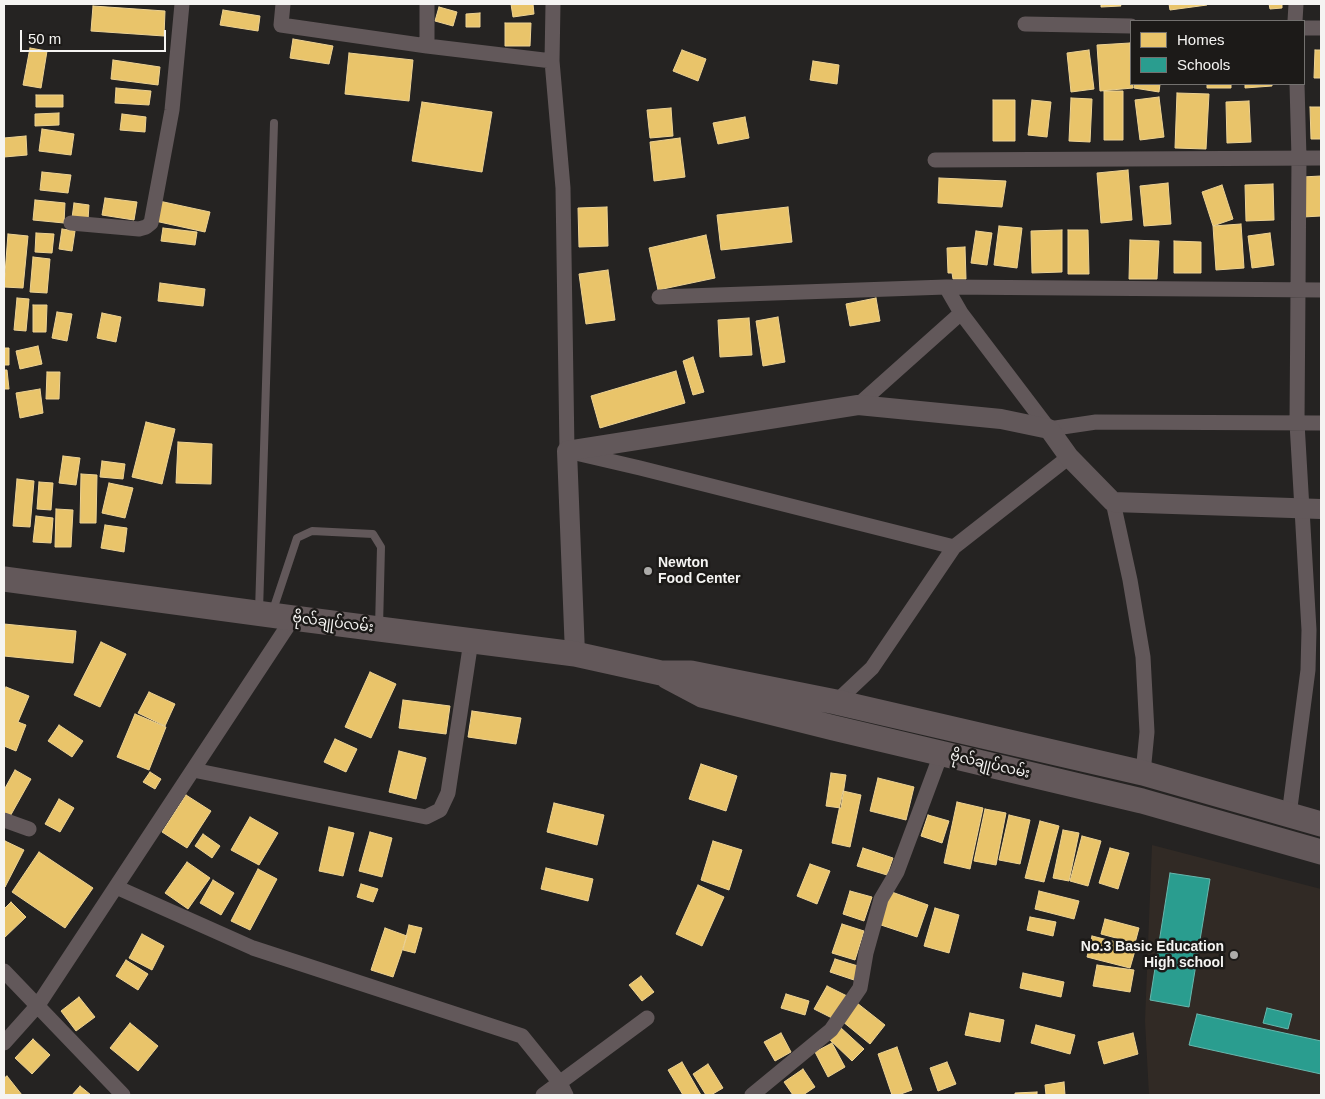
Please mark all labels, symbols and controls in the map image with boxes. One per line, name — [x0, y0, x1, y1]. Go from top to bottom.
scale bar — [22, 20, 169, 52]
legend — [1130, 20, 1305, 85]
text: 50 m — [28, 30, 61, 47]
text: Homes — [1177, 31, 1225, 48]
text: Schools — [1177, 56, 1230, 73]
place label: Newton Food Center — [658, 555, 740, 588]
marker: Newton Food Center — [642, 565, 654, 577]
street label: ဗိုလ်ချုပ်လမ်း — [292, 610, 374, 636]
street label: ဗိုလ်ချုပ်လမ်း — [948, 748, 1032, 782]
place label: No.3 Basic Education High school — [1081, 939, 1224, 972]
marker: No.3 Basic Education High school — [1228, 949, 1240, 961]

